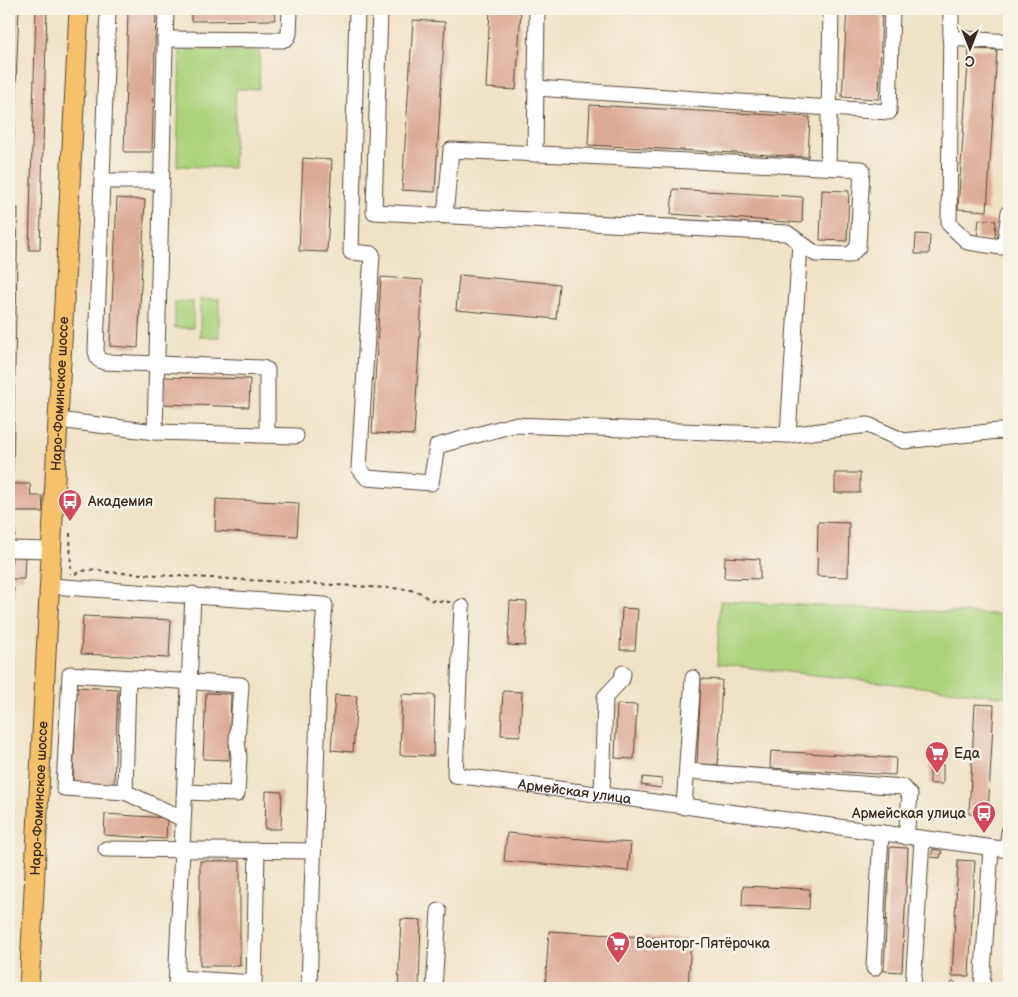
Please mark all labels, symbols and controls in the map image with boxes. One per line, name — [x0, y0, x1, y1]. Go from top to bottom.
north arrow — [946, 22, 996, 72]
text: С — [965, 52, 975, 69]
street label: Наро-Фоминское шоссе — [47, 316, 72, 472]
bus stop icon: Академия — [57, 488, 83, 522]
place label: Академия — [87, 493, 153, 510]
street label: Наро-Фоминское шоссе — [27, 720, 52, 876]
supermarket icon: Еда — [924, 740, 950, 774]
place label: Еда — [954, 745, 981, 762]
street label: Армейская улица — [516, 775, 633, 808]
bus stop icon: Армейская улица — [971, 800, 997, 834]
place label: Армейская улица — [851, 805, 967, 822]
supermarket icon: Военторг-Пятёрочка — [605, 930, 631, 964]
place label: Военторг-Пятёрочка — [636, 935, 771, 952]

